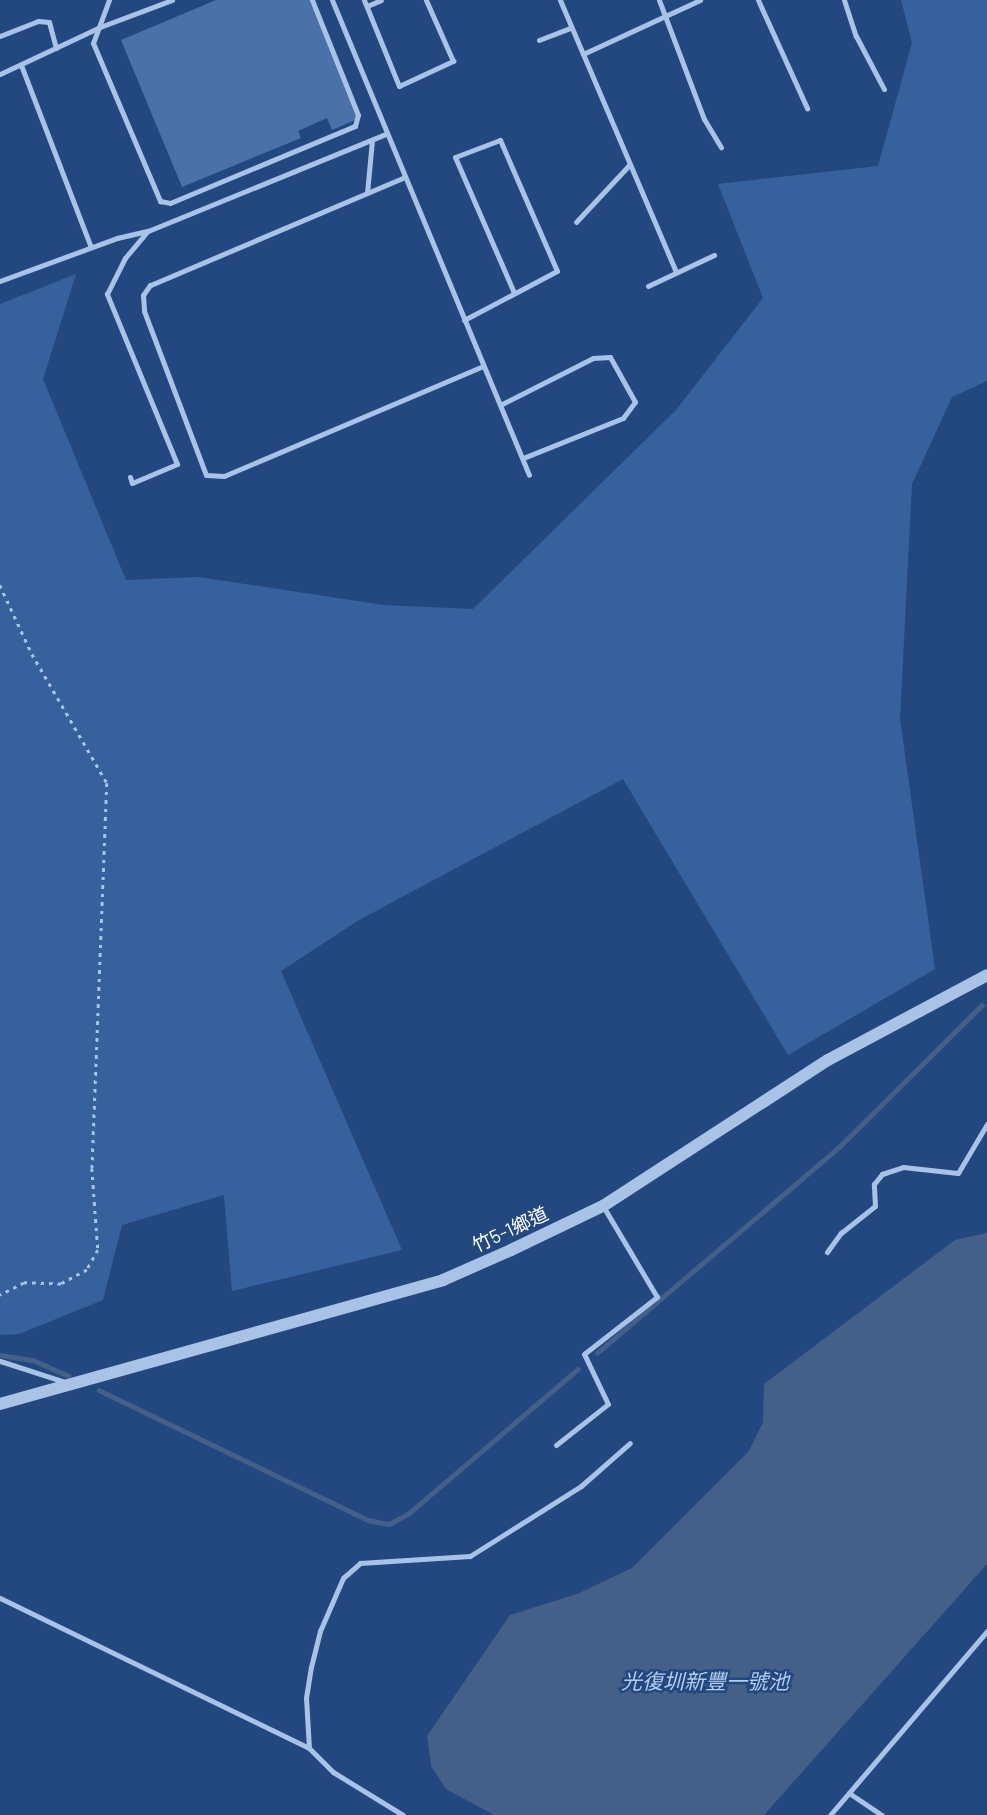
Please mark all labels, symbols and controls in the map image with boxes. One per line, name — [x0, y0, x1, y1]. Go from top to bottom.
street label: 竹5-1鄉道 — [469, 1202, 551, 1256]
water label: 光復圳新豐一號池 — [621, 1668, 789, 1694]

